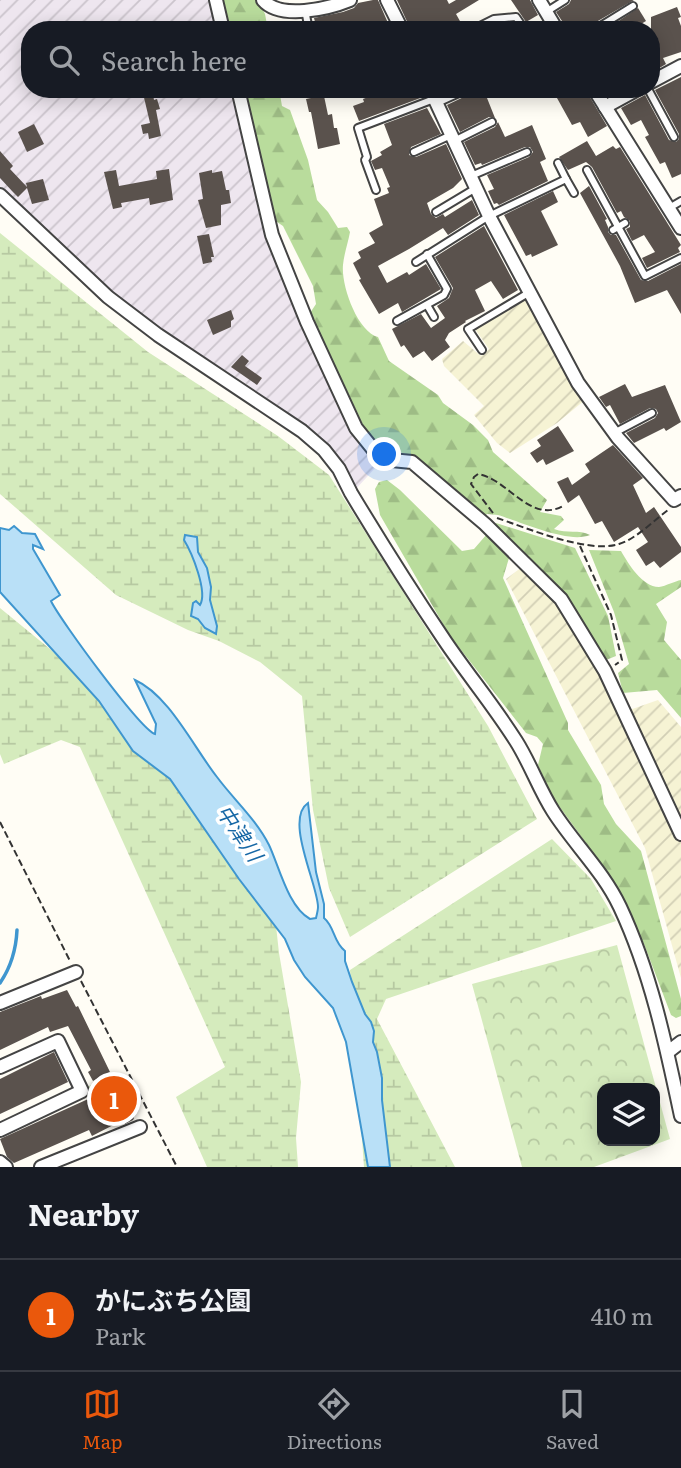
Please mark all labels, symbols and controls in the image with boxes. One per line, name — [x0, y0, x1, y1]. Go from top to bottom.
search box — [21, 21, 660, 98]
text: Search here — [101, 40, 247, 79]
icon: search — [45, 41, 83, 79]
your location — [367, 437, 401, 471]
water label: 中津川 — [211, 797, 273, 868]
pin: 1 — [91, 1073, 137, 1125]
map controls — [597, 1083, 660, 1146]
button: layers — [597, 1083, 660, 1146]
text: Nearby — [28, 1191, 139, 1235]
text: かにぶち公園 — [95, 1279, 251, 1318]
text: 1 — [46, 1298, 56, 1332]
text: 410 m — [591, 1298, 653, 1332]
text: Park — [95, 1318, 145, 1352]
tab: Map — [82, 1385, 123, 1455]
tab: Directions — [287, 1385, 382, 1455]
tab: Saved — [546, 1385, 599, 1455]

